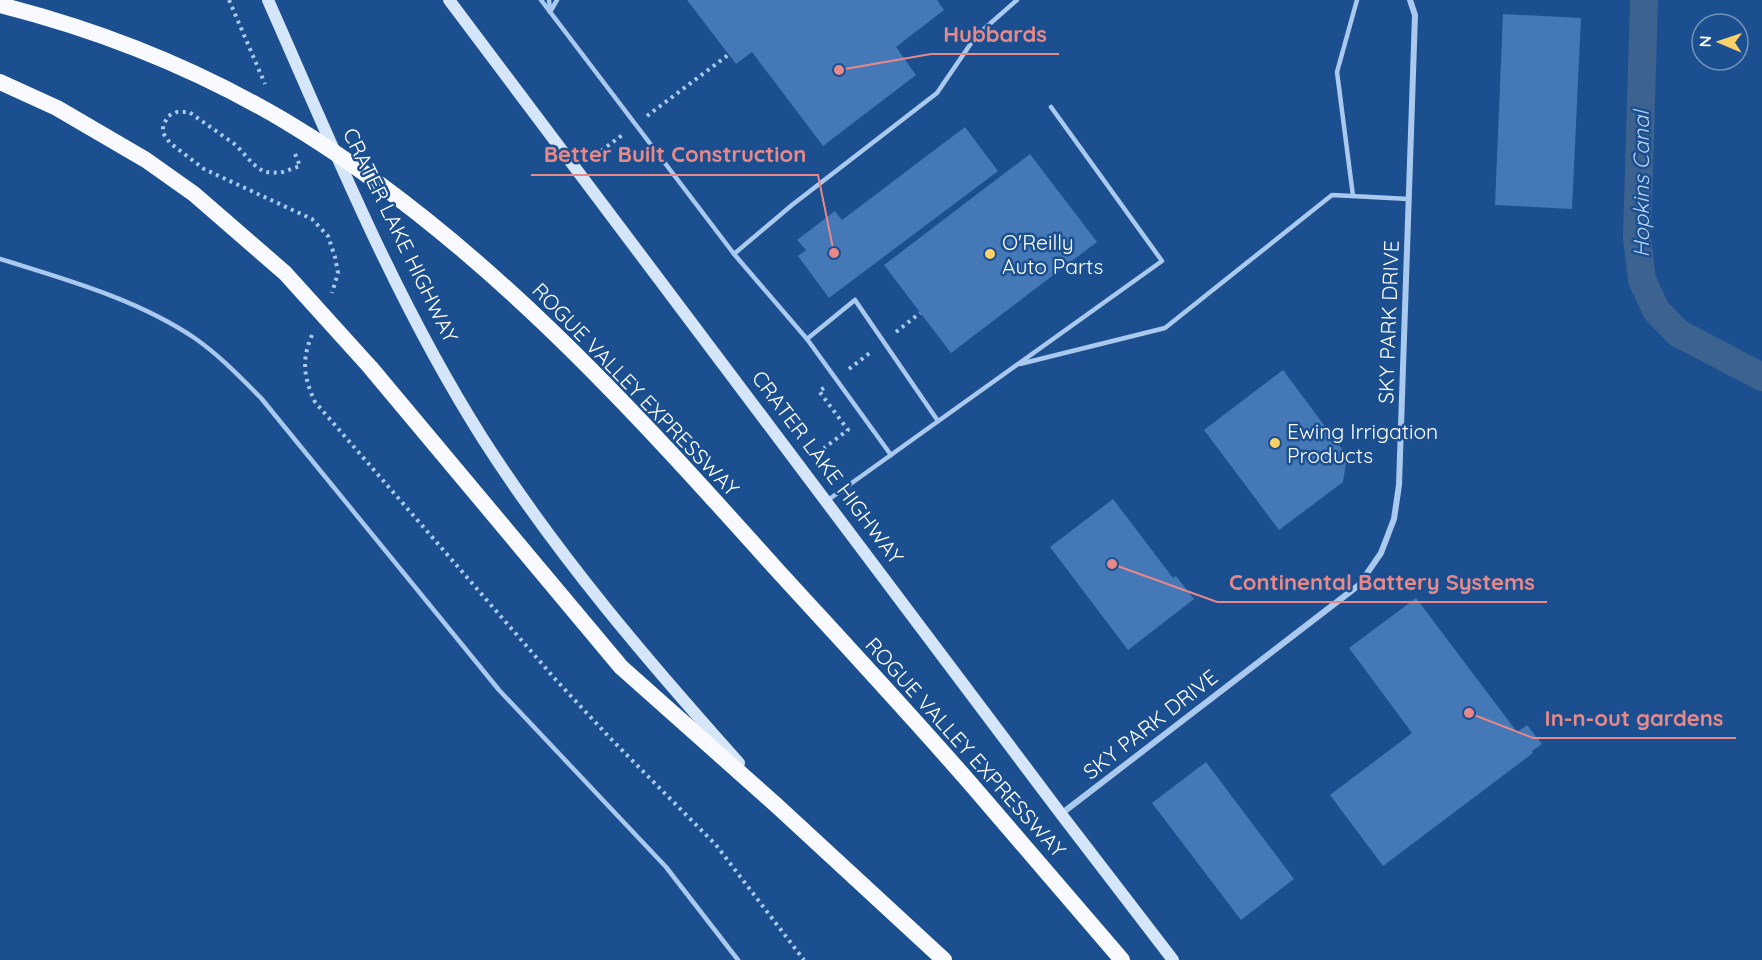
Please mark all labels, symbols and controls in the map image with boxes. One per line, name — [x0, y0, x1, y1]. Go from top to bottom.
north arrow — [1690, 12, 1750, 72]
callout: Hubbards — [931, 14, 1059, 54]
text: Hubbards — [943, 20, 1047, 48]
text: N — [1695, 35, 1715, 48]
water label: Hopkins Canal — [1627, 108, 1655, 257]
street label: CRATER LAKE HIGHWAY — [338, 123, 464, 347]
callout: Better Built Construction — [531, 135, 818, 175]
text: Better Built Construction — [544, 140, 806, 168]
place label: O'Reilly Auto Parts — [1002, 229, 1103, 279]
street label: SKY PARK DRIVE — [1372, 240, 1404, 404]
marker: O'Reilly Auto Parts — [983, 247, 997, 261]
street label: ROGUE VALLEY EXPRESSWAY — [527, 277, 745, 501]
street label: CRATER LAKE HIGHWAY — [747, 365, 909, 569]
place label: Ewing Irrigation Products — [1287, 418, 1438, 468]
marker: Ewing Irrigation Products — [1268, 436, 1282, 450]
callout: Continental Battery Systems — [1217, 562, 1547, 602]
text: Continental Battery Systems — [1229, 568, 1535, 596]
street label: ROGUE VALLEY EXPRESSWAY — [860, 632, 1072, 862]
street label: SKY PARK DRIVE — [1078, 663, 1222, 785]
callout: In-n-out gardens — [1533, 698, 1736, 738]
text: In-n-out gardens — [1545, 704, 1723, 732]

